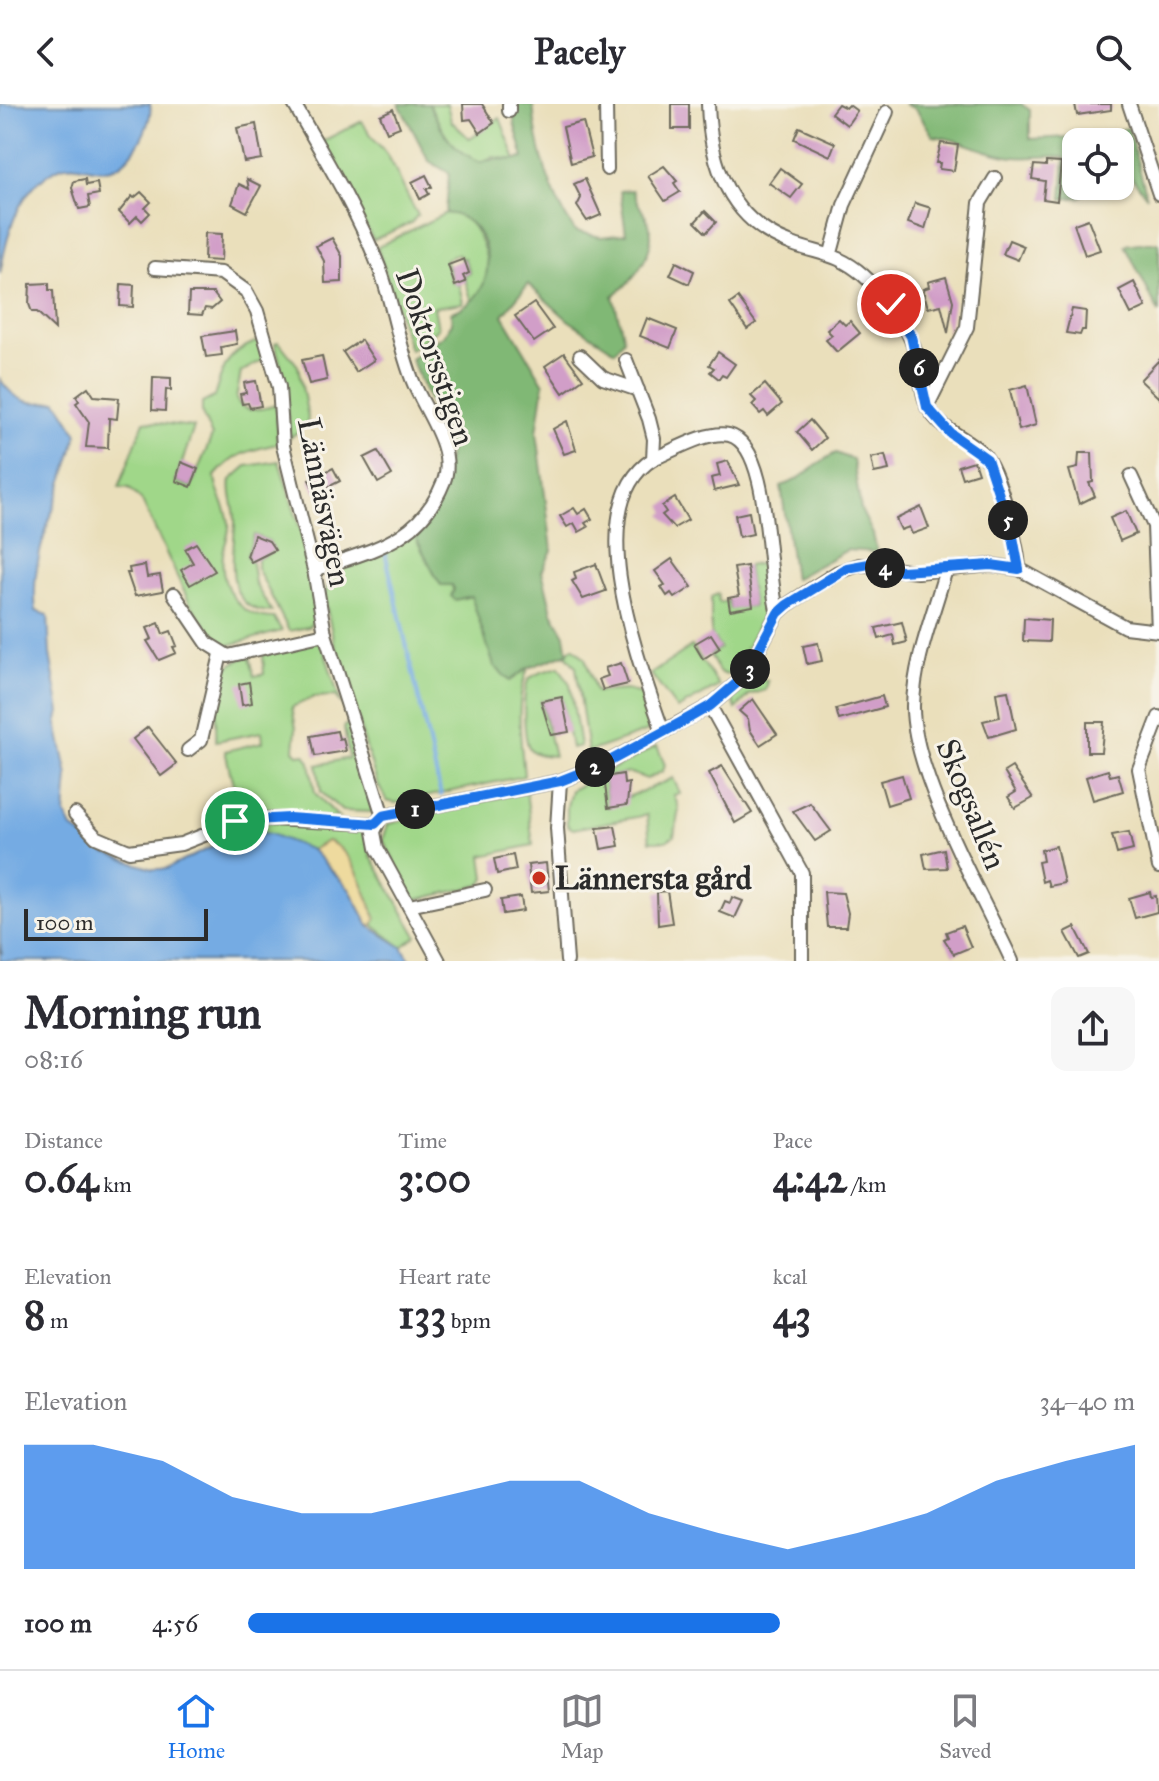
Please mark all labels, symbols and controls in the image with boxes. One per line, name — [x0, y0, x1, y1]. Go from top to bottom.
icon: back — [24, 30, 68, 74]
text: Pacely — [534, 30, 625, 74]
icon: search — [1091, 30, 1135, 74]
map controls — [1062, 128, 1134, 200]
button: locate — [1062, 128, 1134, 200]
street label: Doktorsstigen — [387, 263, 484, 451]
pin — [857, 270, 925, 338]
icon: check — [869, 282, 913, 326]
pin: 6 — [899, 348, 939, 388]
text: 6 — [913, 354, 925, 381]
street label: Lännäsvägen — [289, 414, 360, 590]
pin: 5 — [988, 500, 1028, 540]
text: 5 — [1003, 506, 1013, 533]
pin: 4 — [865, 548, 905, 588]
text: 4 — [879, 554, 891, 581]
pin: 3 — [730, 649, 770, 689]
text: 3 — [746, 655, 754, 682]
street label: Skogsallén — [928, 733, 1015, 875]
pin: 2 — [575, 747, 615, 787]
text: 2 — [590, 753, 600, 780]
pin — [201, 787, 269, 855]
pin: 1 — [395, 789, 435, 829]
text: 1 — [411, 795, 419, 822]
icon: arrive — [213, 799, 257, 843]
place label: Lännersta gård — [555, 859, 753, 898]
marker: Lännersta gård — [530, 869, 548, 887]
scale bar — [24, 905, 208, 941]
text: 100 m — [36, 909, 93, 936]
text: Morning run — [24, 986, 261, 1040]
button: share — [1051, 987, 1135, 1071]
text: 08:16 — [24, 1043, 83, 1075]
text: Distance — [24, 1127, 103, 1154]
text: Time — [398, 1127, 447, 1154]
text: Pace — [773, 1127, 813, 1154]
text: 0.64 — [24, 1154, 98, 1203]
text: 3:00 — [398, 1154, 471, 1203]
text: 4:42 — [773, 1154, 847, 1203]
text: km — [98, 1171, 132, 1198]
text: /km — [847, 1171, 886, 1198]
text: Elevation — [24, 1263, 111, 1290]
text: Heart rate — [398, 1263, 491, 1290]
text: kcal — [773, 1263, 807, 1290]
text: 8 — [24, 1290, 45, 1339]
text: 133 — [398, 1290, 446, 1339]
text: 43 — [773, 1290, 811, 1339]
text: m — [45, 1307, 69, 1334]
text: bpm — [446, 1307, 491, 1334]
text: Elevation — [24, 1385, 127, 1417]
text: 34–40 m — [1039, 1385, 1135, 1417]
text: 100 m — [24, 1607, 92, 1639]
text: 4:56 — [152, 1607, 198, 1639]
tab: Home — [168, 1689, 225, 1764]
tab: Map — [560, 1689, 604, 1764]
tab: Saved — [939, 1689, 991, 1764]

